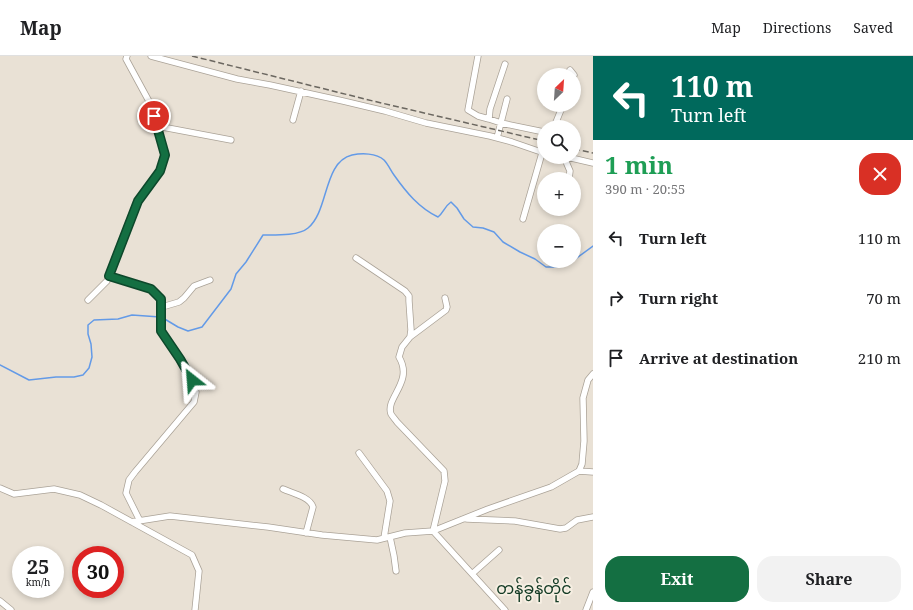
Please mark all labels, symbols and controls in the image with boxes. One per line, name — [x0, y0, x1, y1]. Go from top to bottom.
text: Map — [20, 15, 62, 41]
text: Map — [711, 18, 741, 37]
text: Directions — [763, 18, 831, 37]
text: Saved — [853, 18, 893, 37]
text: 110 m — [671, 67, 753, 105]
north arrow — [537, 68, 581, 112]
map controls — [537, 68, 581, 268]
icon: left — [605, 72, 657, 124]
pin — [137, 99, 171, 133]
text: Turn left — [671, 103, 746, 127]
icon: arrive — [143, 105, 165, 127]
button: search — [537, 120, 581, 164]
text: 1 min — [605, 148, 673, 181]
button: close — [859, 153, 901, 195]
button: + — [537, 172, 581, 216]
text: 390 m · 20:55 — [605, 180, 685, 198]
button: − — [537, 224, 581, 268]
icon: left — [605, 227, 627, 249]
text: Turn left — [639, 228, 707, 248]
text: 110 m — [858, 228, 901, 248]
icon: right — [605, 287, 627, 309]
text: Turn right — [639, 288, 718, 308]
text: 70 m — [866, 288, 901, 308]
icon: arrive — [605, 347, 627, 369]
text: Arrive at destination — [639, 348, 798, 368]
text: 210 m — [858, 348, 901, 368]
position arrow — [171, 359, 213, 401]
speed limit sign: 30 — [72, 546, 124, 598]
text: 25 — [27, 553, 49, 580]
button: Exit — [605, 556, 749, 602]
button: Share — [757, 556, 901, 602]
text: km/h — [26, 575, 50, 589]
district label: တန်ခွန်တိုင် — [496, 577, 572, 603]

